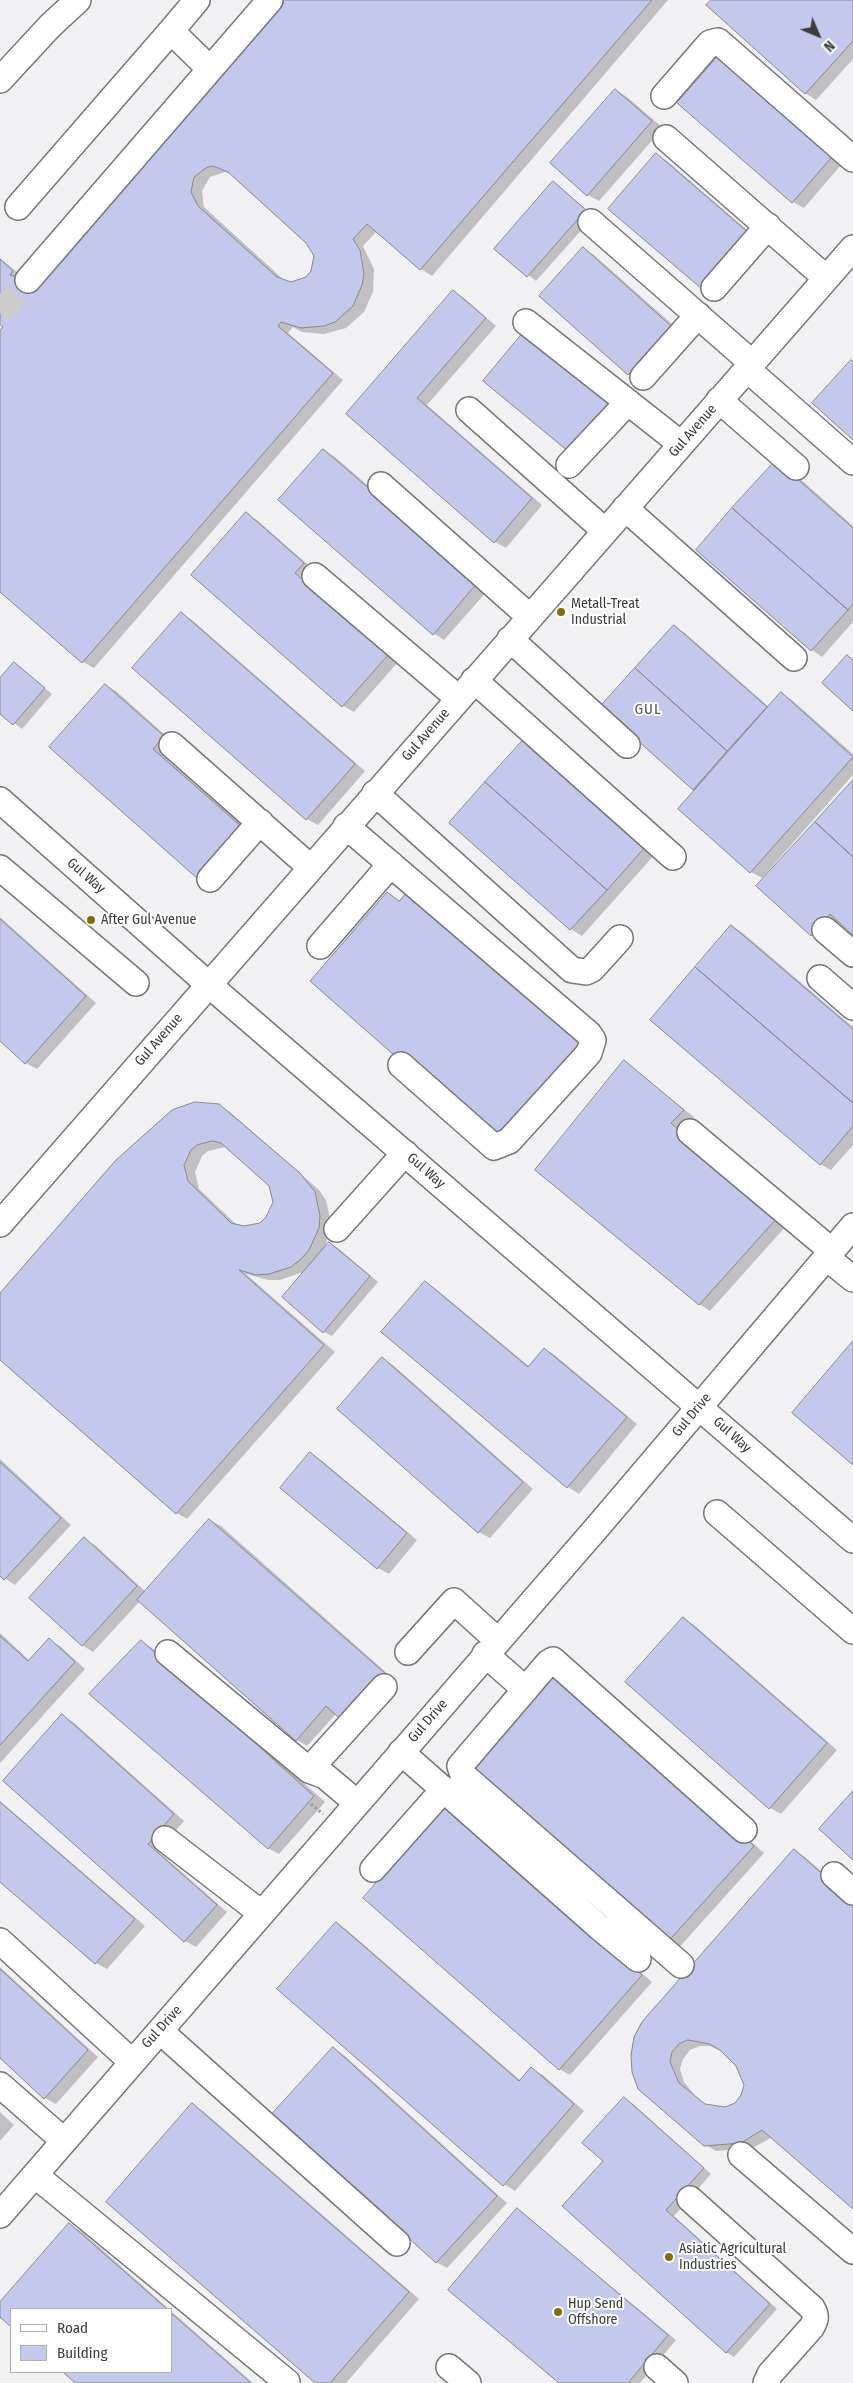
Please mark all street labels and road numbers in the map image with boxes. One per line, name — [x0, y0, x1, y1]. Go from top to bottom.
street label: Gul Avenue — [666, 401, 720, 461]
street label: Gul Avenue — [399, 705, 453, 765]
street label: Gul Way — [63, 855, 109, 897]
street label: Gul Avenue — [132, 1010, 186, 1070]
street label: Gul Way — [403, 1150, 449, 1192]
street label: Gul Drive — [669, 1390, 715, 1440]
street label: Gul Way — [710, 1414, 754, 1456]
street label: Gul Drive — [405, 1696, 451, 1746]
street label: Gul Drive — [138, 2002, 186, 2052]

